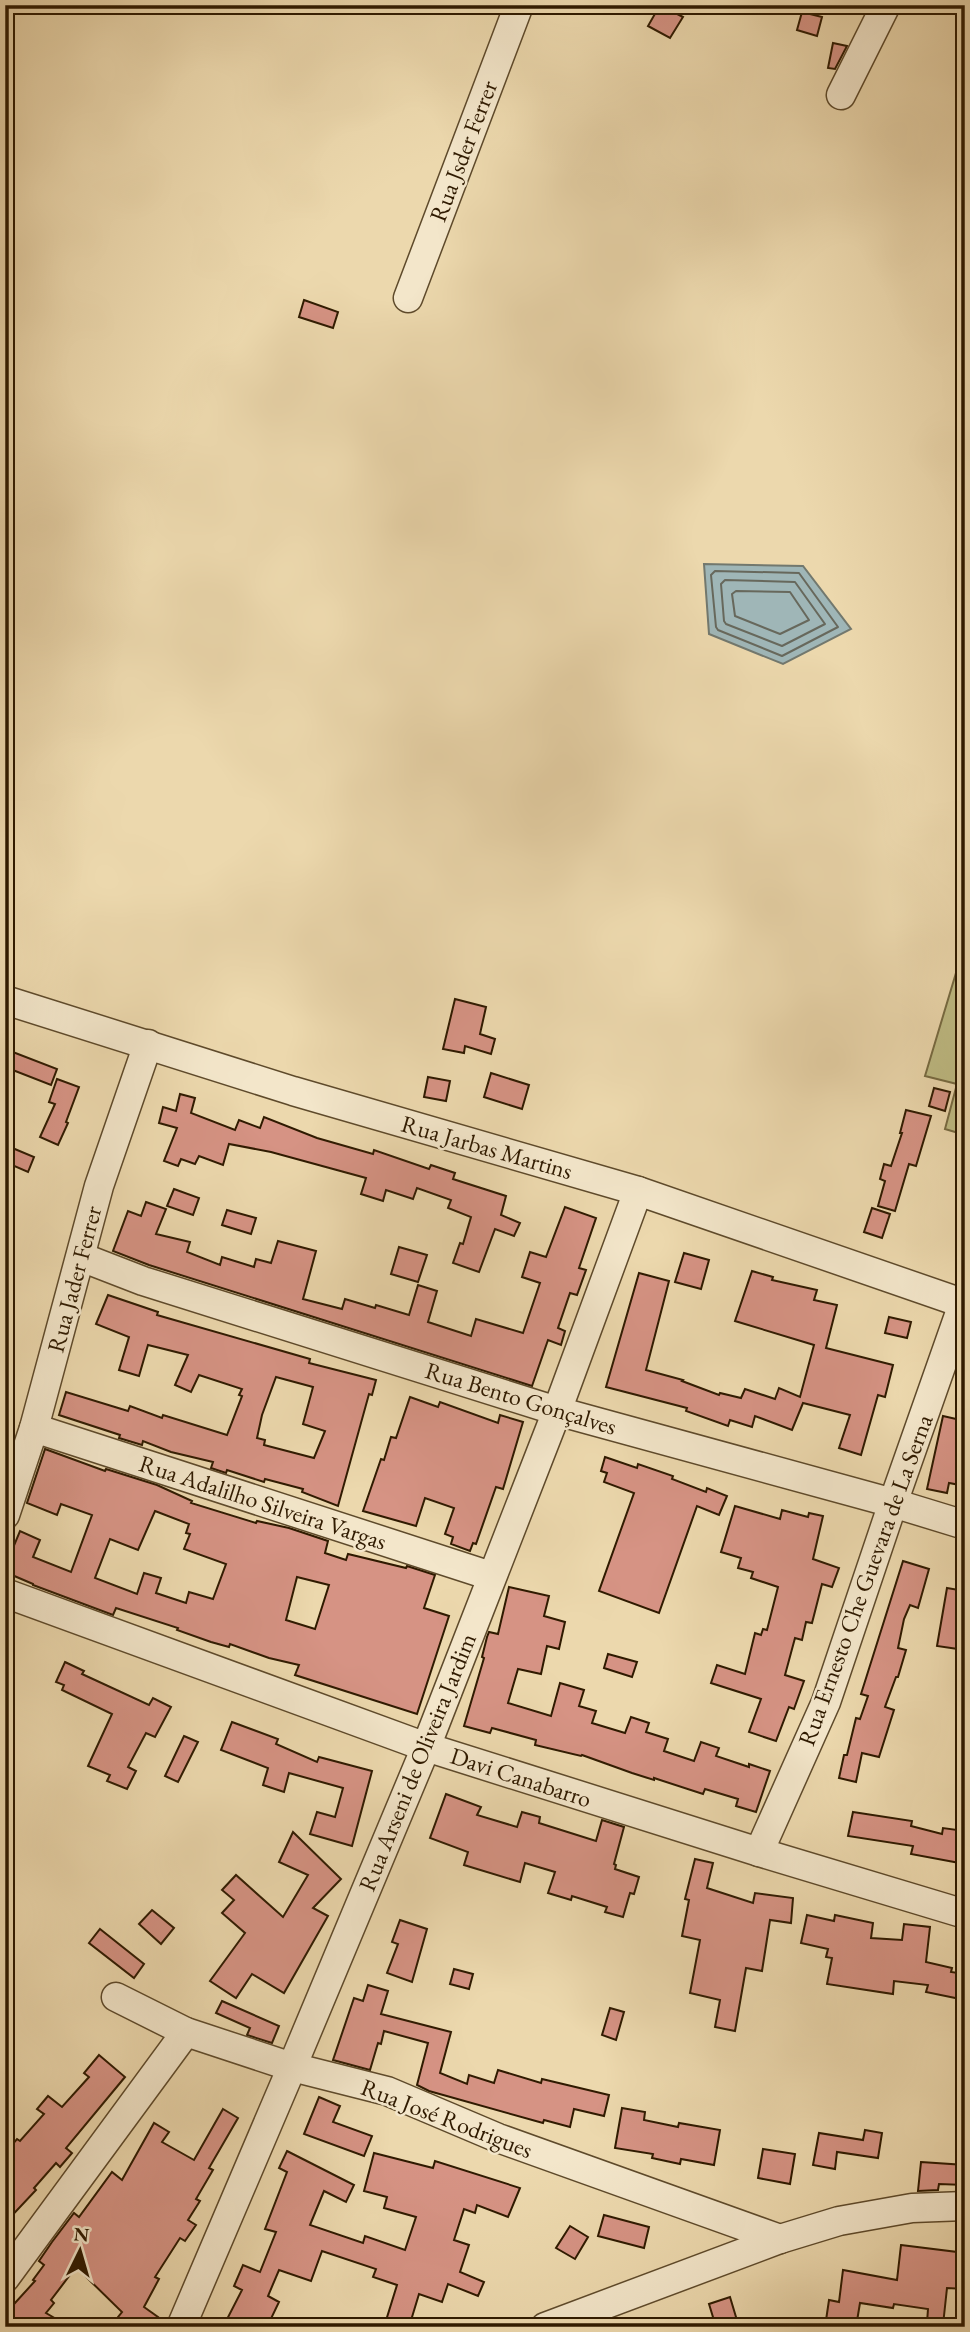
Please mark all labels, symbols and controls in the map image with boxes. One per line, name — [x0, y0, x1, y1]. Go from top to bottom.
street label: Rua Jsder Ferrer — [422, 76, 504, 226]
street label: Rua Jarbas Martins — [398, 1108, 576, 1186]
street label: Rua Jader Ferrer — [40, 1202, 108, 1356]
street label: Rua Bento Gonçalves — [422, 1354, 620, 1442]
street label: Rua Ernesto Che Guevara de La Serna — [791, 1410, 940, 1750]
street label: Rua Adalilho Silveira Vargas — [135, 1447, 391, 1557]
street label: Rua Arseni de Oliveira Jardim — [351, 1628, 483, 1896]
street label: Davi Canabarro — [446, 1740, 596, 1814]
street label: Rua José Rodrigues — [357, 2071, 537, 2165]
north arrow — [46, 2216, 116, 2286]
text: N — [73, 2221, 91, 2248]

